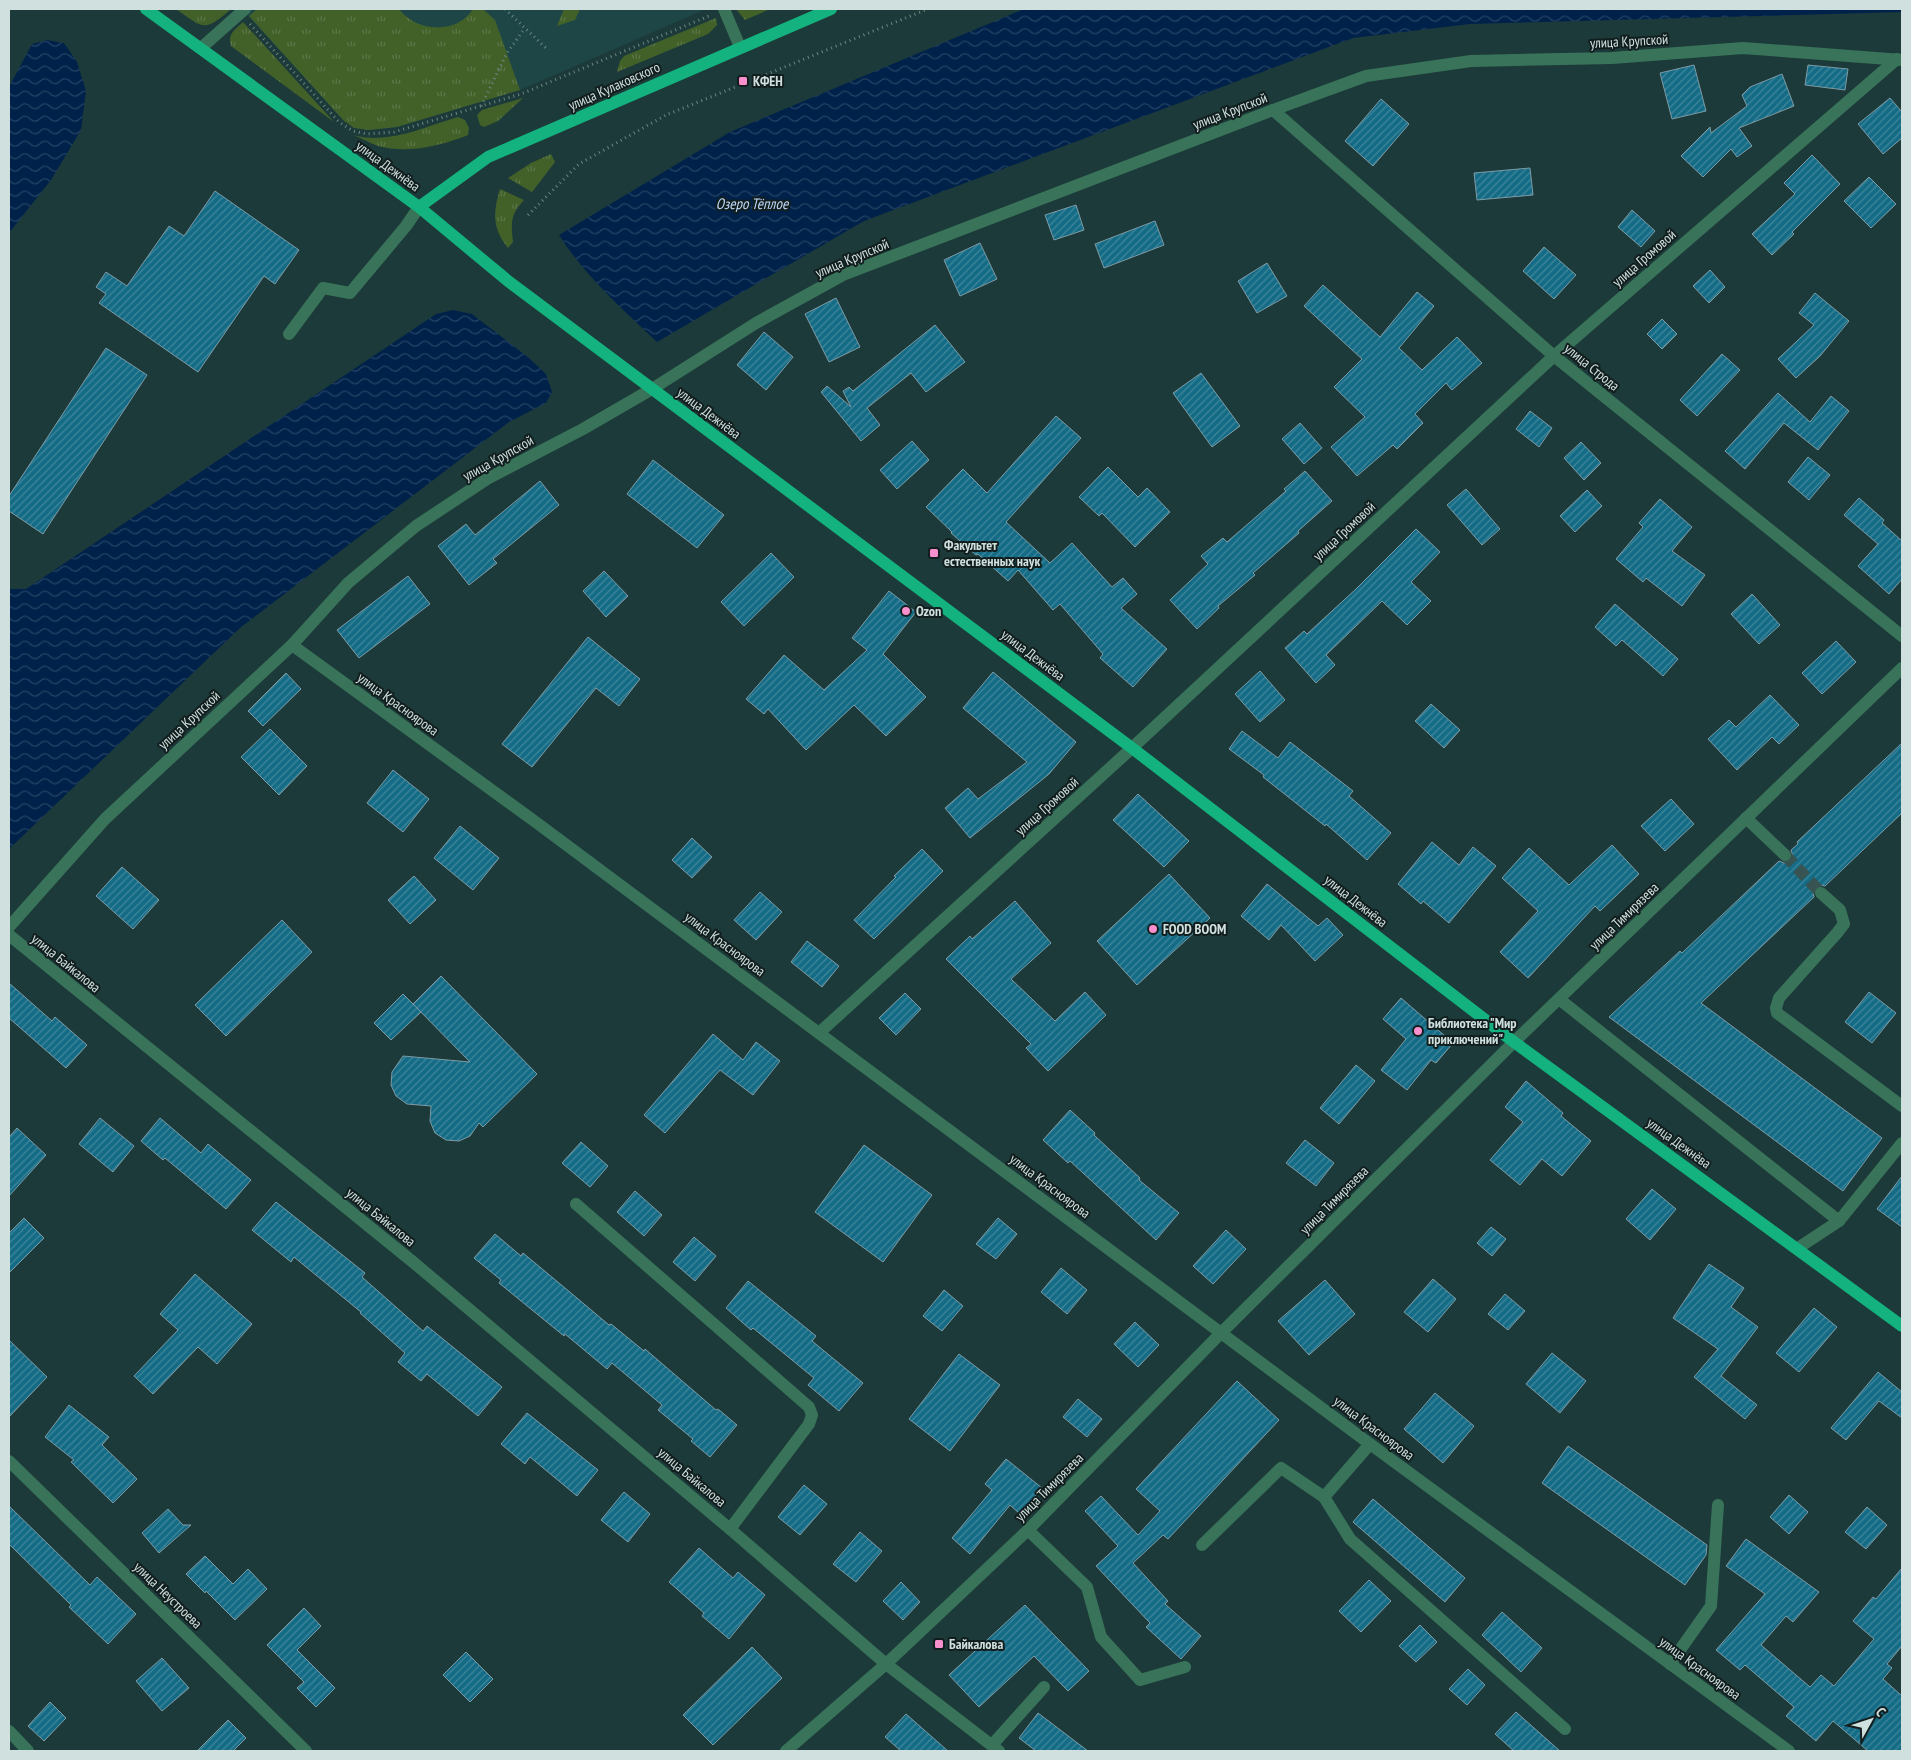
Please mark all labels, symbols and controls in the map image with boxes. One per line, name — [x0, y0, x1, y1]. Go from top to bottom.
street label: улица Крупской — [1589, 30, 1669, 52]
street label: улица Кулаковского — [565, 58, 663, 114]
place label: КФЕН — [753, 72, 783, 90]
marker: КФЕН — [737, 75, 749, 87]
street label: улица Крупской — [1190, 89, 1270, 133]
street label: улица Дежнёва — [352, 137, 424, 195]
water label: Озеро Тёплое — [716, 194, 789, 213]
street label: улица Громовой — [1608, 225, 1680, 291]
street label: улица Крупской — [812, 234, 892, 282]
street label: улица Строда — [1561, 339, 1623, 395]
street label: улица Дежнёва — [674, 383, 744, 443]
street label: улица Крупской — [459, 431, 537, 485]
street label: улица Громовой — [1309, 498, 1379, 564]
place label: Факультет естественных наук — [944, 536, 1040, 570]
marker: Факультет естественных наук — [928, 547, 940, 559]
place label: Ozon — [916, 602, 941, 620]
marker: Ozon — [900, 605, 912, 617]
street label: улица Дежнёва — [998, 625, 1068, 685]
street label: улица Красноярова — [354, 668, 442, 740]
street label: улица Крупской — [154, 687, 224, 753]
street label: улица Громовой — [1012, 773, 1082, 839]
street label: улица Дежнёва — [1321, 871, 1391, 931]
street label: улица Тимирязева — [1586, 878, 1662, 954]
street label: улица Красноярова — [681, 908, 769, 980]
place label: FOOD BOOM — [1163, 920, 1226, 938]
marker: FOOD BOOM — [1147, 923, 1159, 935]
street label: улица Байкалова — [28, 930, 104, 996]
place label: Библиотека "Мир приключений" — [1428, 1014, 1517, 1048]
marker: Библиотека "Мир приключений" — [1412, 1025, 1424, 1037]
street label: улица Дежнёва — [1643, 1114, 1715, 1172]
street label: улица Красноярова — [1006, 1150, 1094, 1222]
street label: улица Тимирязева — [1296, 1162, 1372, 1238]
street label: улица Байкалова — [343, 1184, 419, 1250]
street label: улица Красноярова — [1330, 1392, 1418, 1464]
street label: улица Байкалова — [654, 1443, 730, 1511]
street label: улица Тимирязева — [1011, 1449, 1087, 1525]
street label: улица Неустроева — [130, 1558, 206, 1632]
street label: улица Красноярова — [1656, 1632, 1744, 1704]
place label: Байкалова — [949, 1635, 1003, 1653]
marker: Байкалова — [933, 1638, 945, 1650]
north arrow — [1846, 1695, 1896, 1745]
text: С — [1872, 1703, 1890, 1720]

